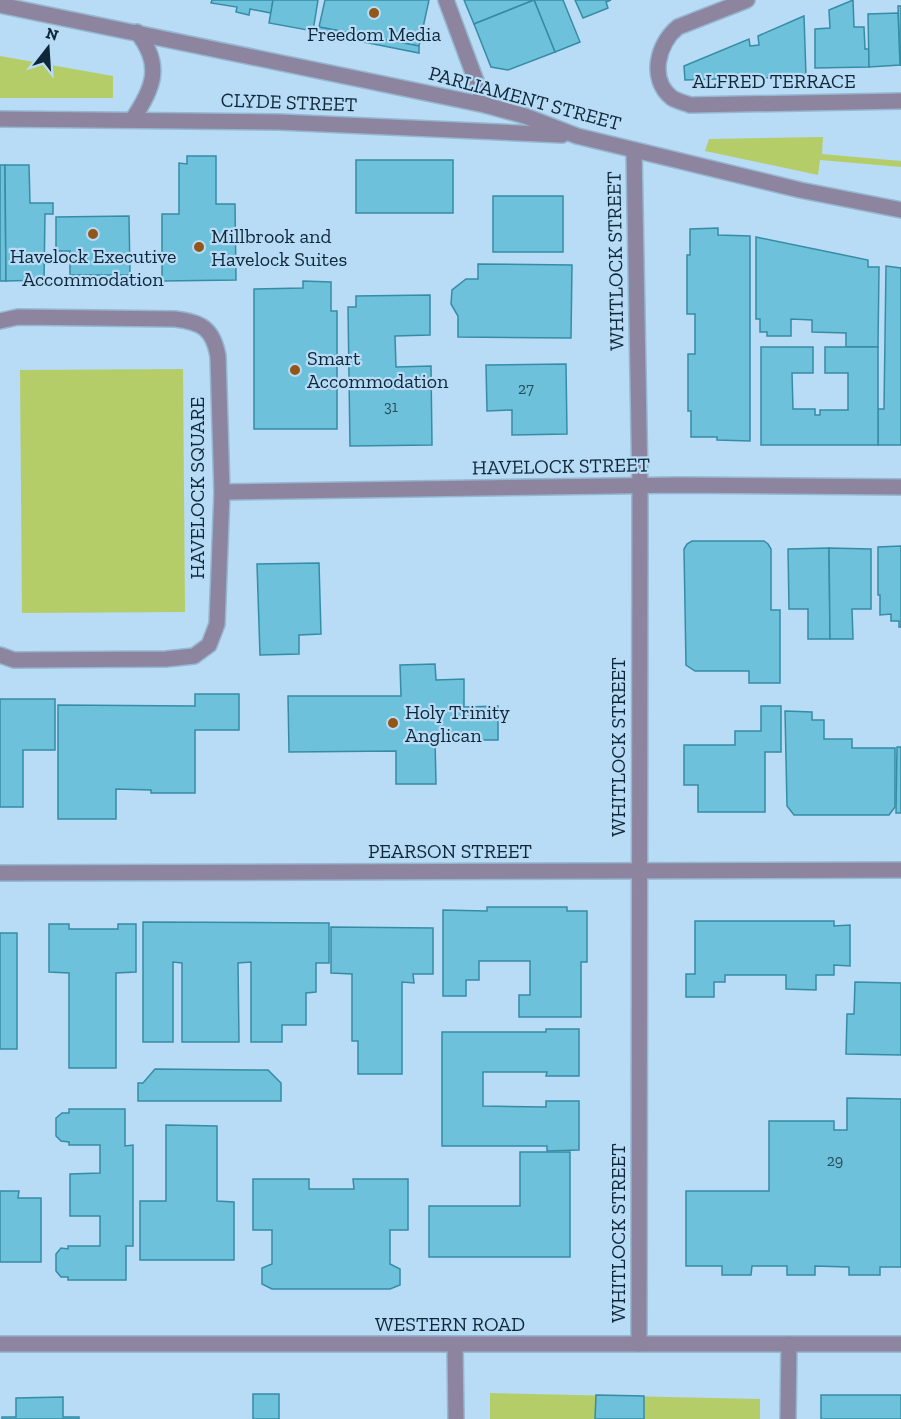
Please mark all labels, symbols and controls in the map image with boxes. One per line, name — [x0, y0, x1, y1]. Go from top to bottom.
marker: Freedom Media — [367, 6, 381, 20]
north arrow — [18, 18, 78, 78]
place label: Freedom Media — [307, 22, 441, 46]
text: N — [44, 23, 61, 45]
street label: PARLIAMENT STREET — [426, 61, 624, 135]
street label: ALFRED TERRACE — [692, 69, 856, 93]
street label: CLYDE STREET — [220, 88, 358, 116]
street label: WHITLOCK STREET — [601, 171, 629, 351]
place label: Millbrook and Havelock Suites — [211, 224, 347, 271]
marker: Havelock Executive Accommodation — [86, 227, 100, 241]
marker: Millbrook and Havelock Suites — [192, 240, 206, 254]
place label: Havelock Executive Accommodation — [10, 244, 176, 291]
place label: Smart Accommodation — [307, 346, 449, 393]
marker: Smart Accommodation — [288, 363, 302, 377]
house number: 27 — [518, 379, 534, 398]
street label: HAVELOCK SQUARE — [185, 397, 209, 579]
house number: 31 — [384, 397, 398, 416]
street label: HAVELOCK STREET — [472, 452, 650, 480]
street label: WHITLOCK STREET — [606, 657, 630, 837]
place label: Holy Trinity Anglican — [405, 700, 510, 747]
marker: Holy Trinity Anglican — [386, 716, 400, 730]
street label: PEARSON STREET — [368, 839, 532, 863]
street label: WHITLOCK STREET — [606, 1143, 630, 1323]
house number: 29 — [827, 1151, 843, 1170]
street label: WESTERN ROAD — [375, 1312, 525, 1336]

